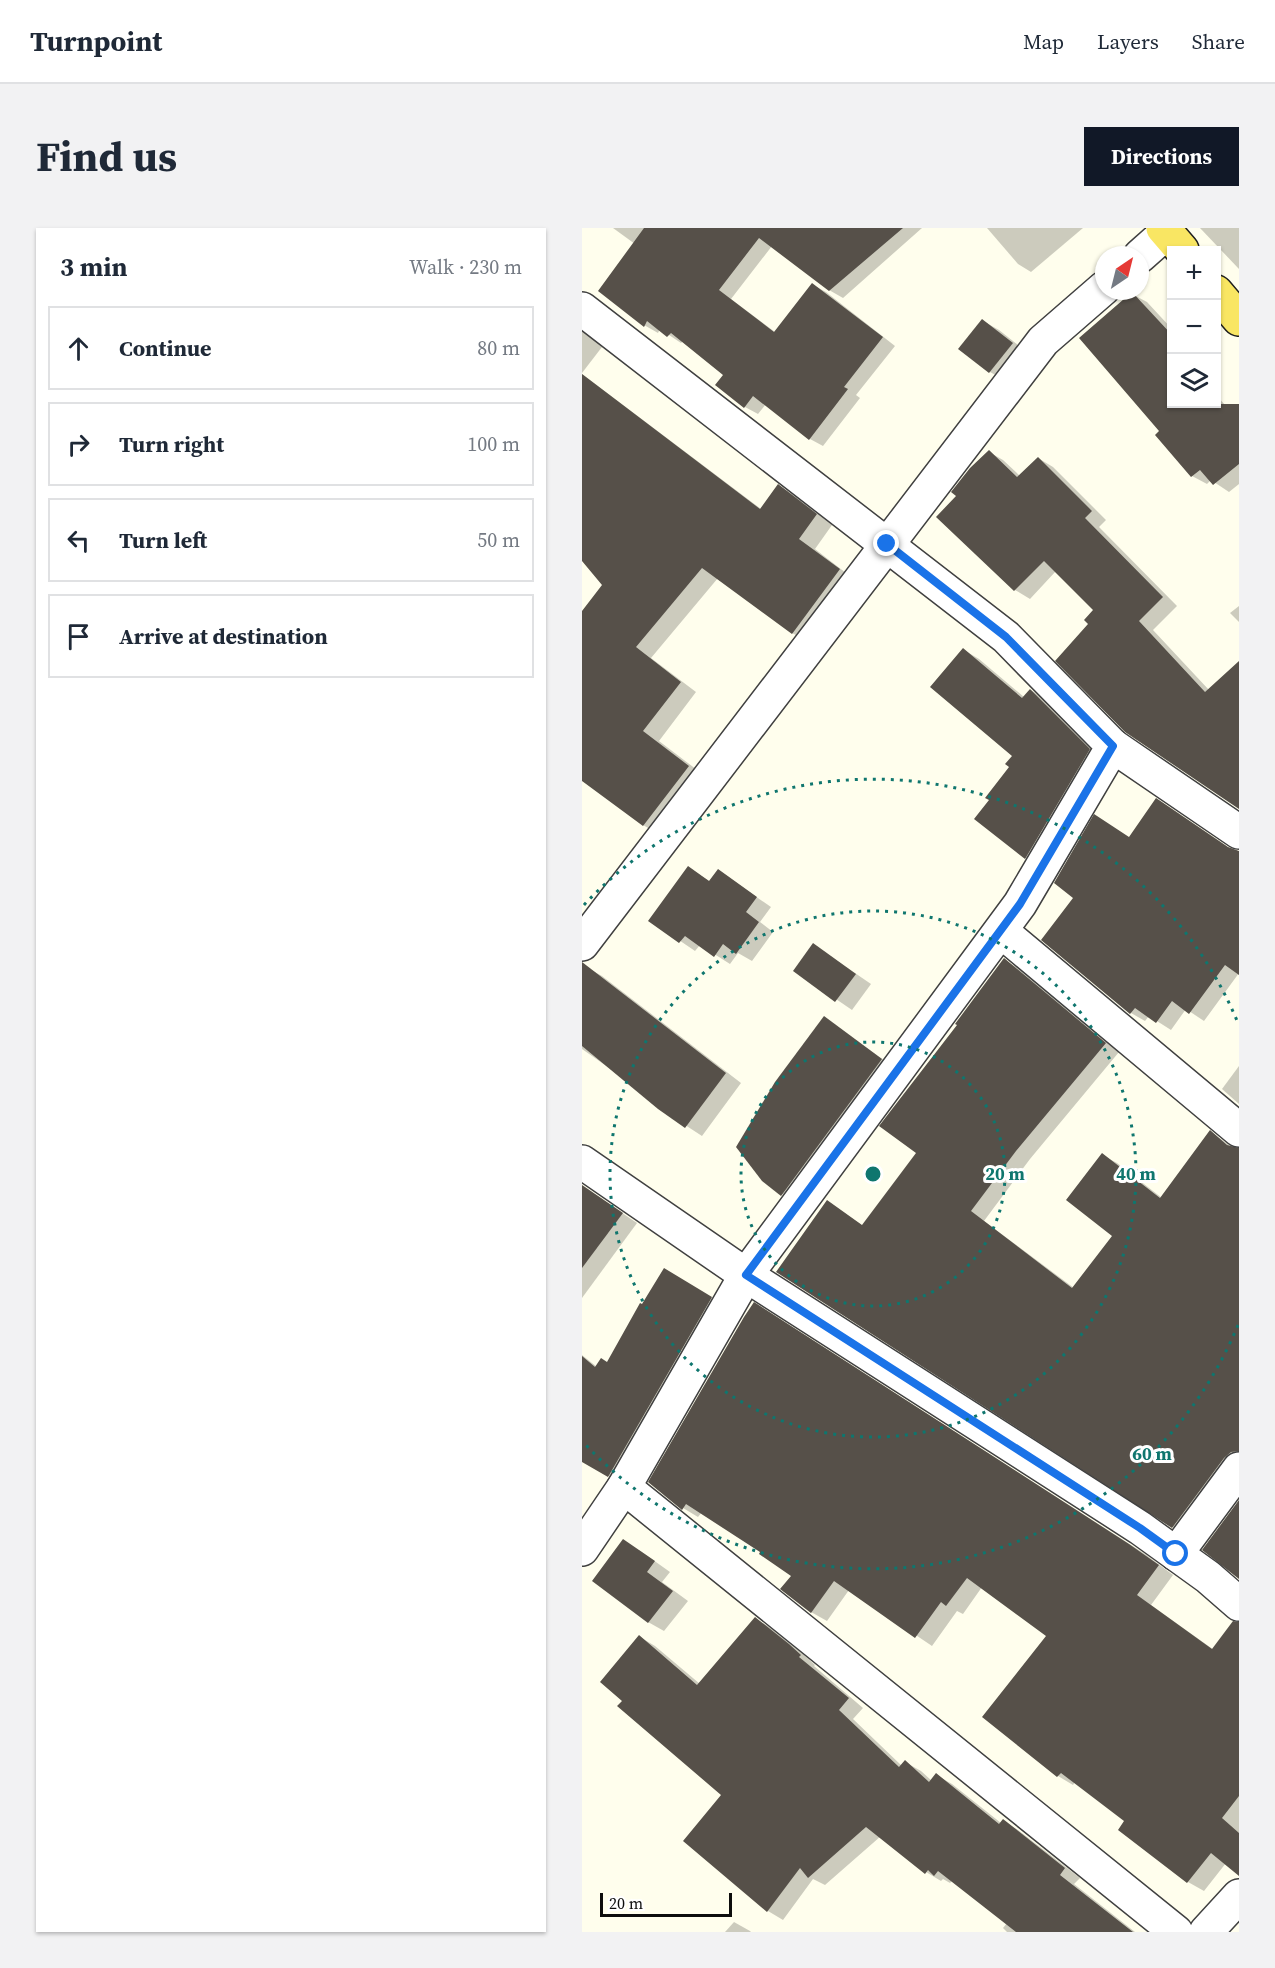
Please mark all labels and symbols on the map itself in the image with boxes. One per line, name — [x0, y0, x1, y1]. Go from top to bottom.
north arrow — [1095, 246, 1149, 300]
route end — [873, 530, 899, 556]
text: 20 m — [985, 1161, 1025, 1186]
text: 40 m — [1116, 1161, 1156, 1186]
centre of rings — [863, 1164, 883, 1184]
text: 60 m — [1132, 1441, 1172, 1466]
route start — [1162, 1540, 1188, 1566]
scale bar — [600, 1890, 732, 1918]

